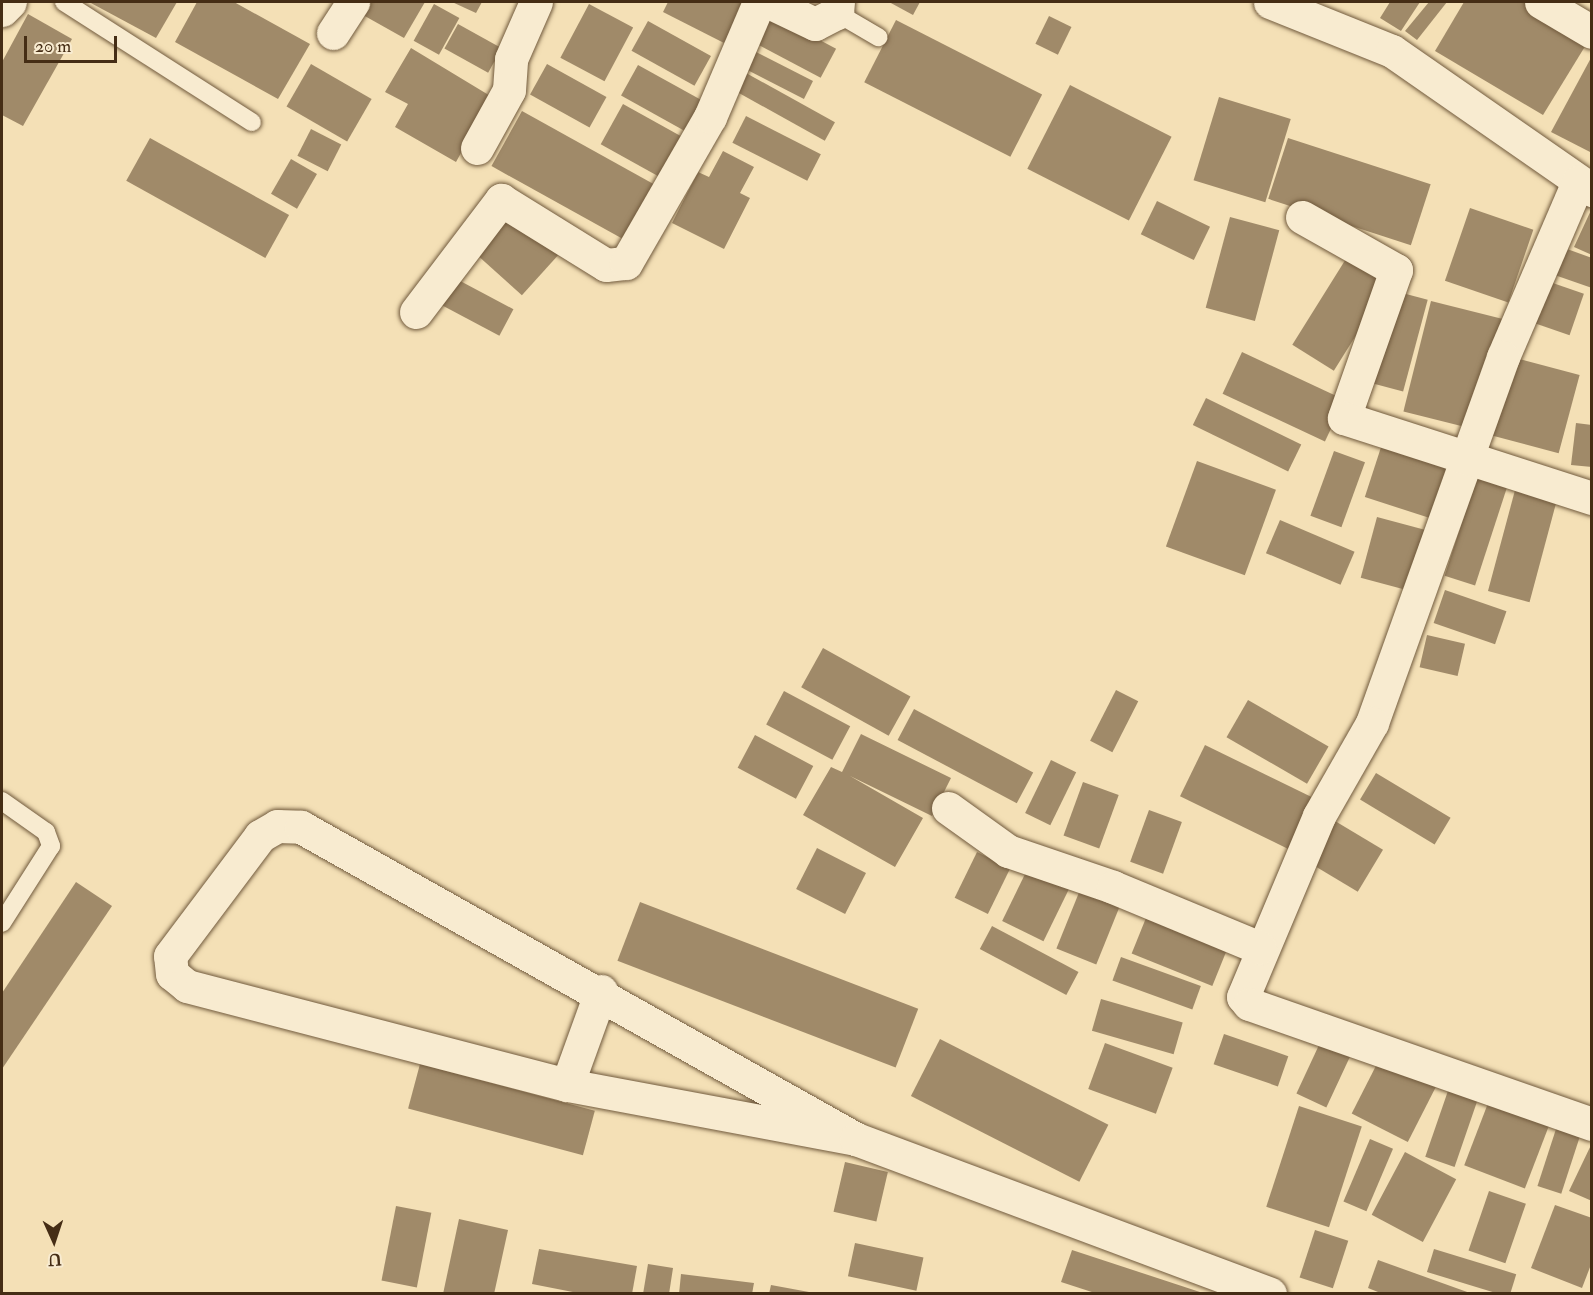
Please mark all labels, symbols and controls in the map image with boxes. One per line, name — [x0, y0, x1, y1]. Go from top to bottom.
scale bar — [27, 24, 120, 62]
text: 20 m — [35, 35, 71, 58]
north arrow — [24, 1211, 84, 1271]
text: U — [48, 1249, 62, 1269]

